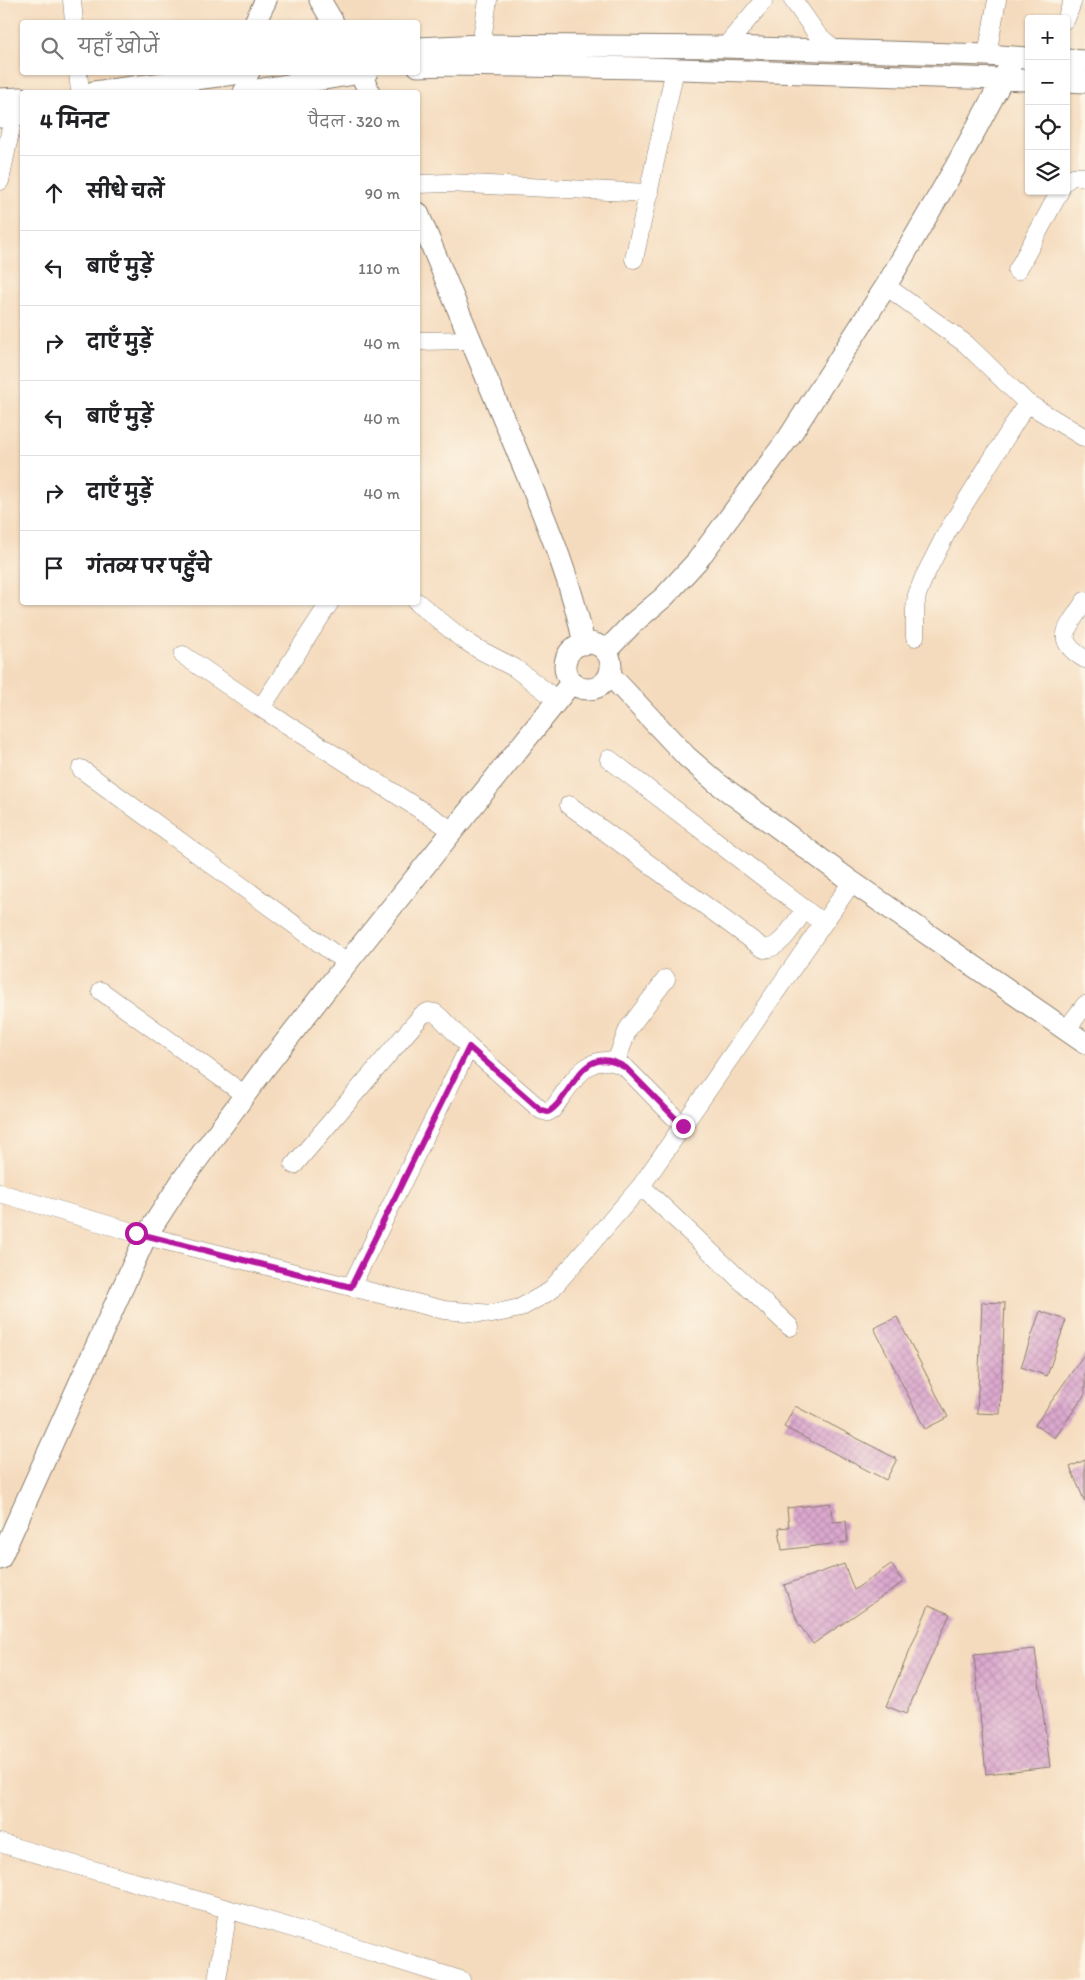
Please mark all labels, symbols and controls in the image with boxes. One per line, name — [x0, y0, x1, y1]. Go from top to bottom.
map controls — [1025, 15, 1070, 195]
button: + — [1025, 15, 1070, 60]
search box — [20, 20, 420, 75]
icon: search — [38, 34, 66, 62]
text: यहाँ खोजें — [78, 35, 159, 58]
button: − — [1025, 60, 1070, 105]
button: locate — [1025, 105, 1070, 150]
text: 4 मिनट — [40, 108, 108, 133]
text: पैदल · 320 m — [308, 112, 400, 131]
button: layers — [1025, 150, 1070, 195]
icon: ahead — [40, 179, 68, 207]
text: सीधे चलें — [87, 180, 164, 203]
text: 90 m — [365, 184, 400, 203]
icon: left — [40, 254, 68, 282]
text: बाएँ मुड़ें — [87, 255, 153, 278]
text: 110 m — [358, 259, 400, 278]
icon: right — [40, 329, 68, 357]
text: दाएँ मुड़ें — [87, 330, 153, 353]
text: 40 m — [363, 334, 400, 353]
icon: left — [40, 404, 68, 432]
text: बाएँ मुड़ें — [87, 405, 153, 428]
text: 40 m — [363, 409, 400, 428]
icon: right — [40, 479, 68, 507]
text: दाएँ मुड़ें — [87, 480, 153, 503]
text: 40 m — [363, 484, 400, 503]
icon: arrive — [40, 554, 68, 582]
text: गंतव्य पर पहुँचे — [87, 555, 211, 578]
route end — [672, 1115, 695, 1138]
route start — [125, 1222, 148, 1245]

